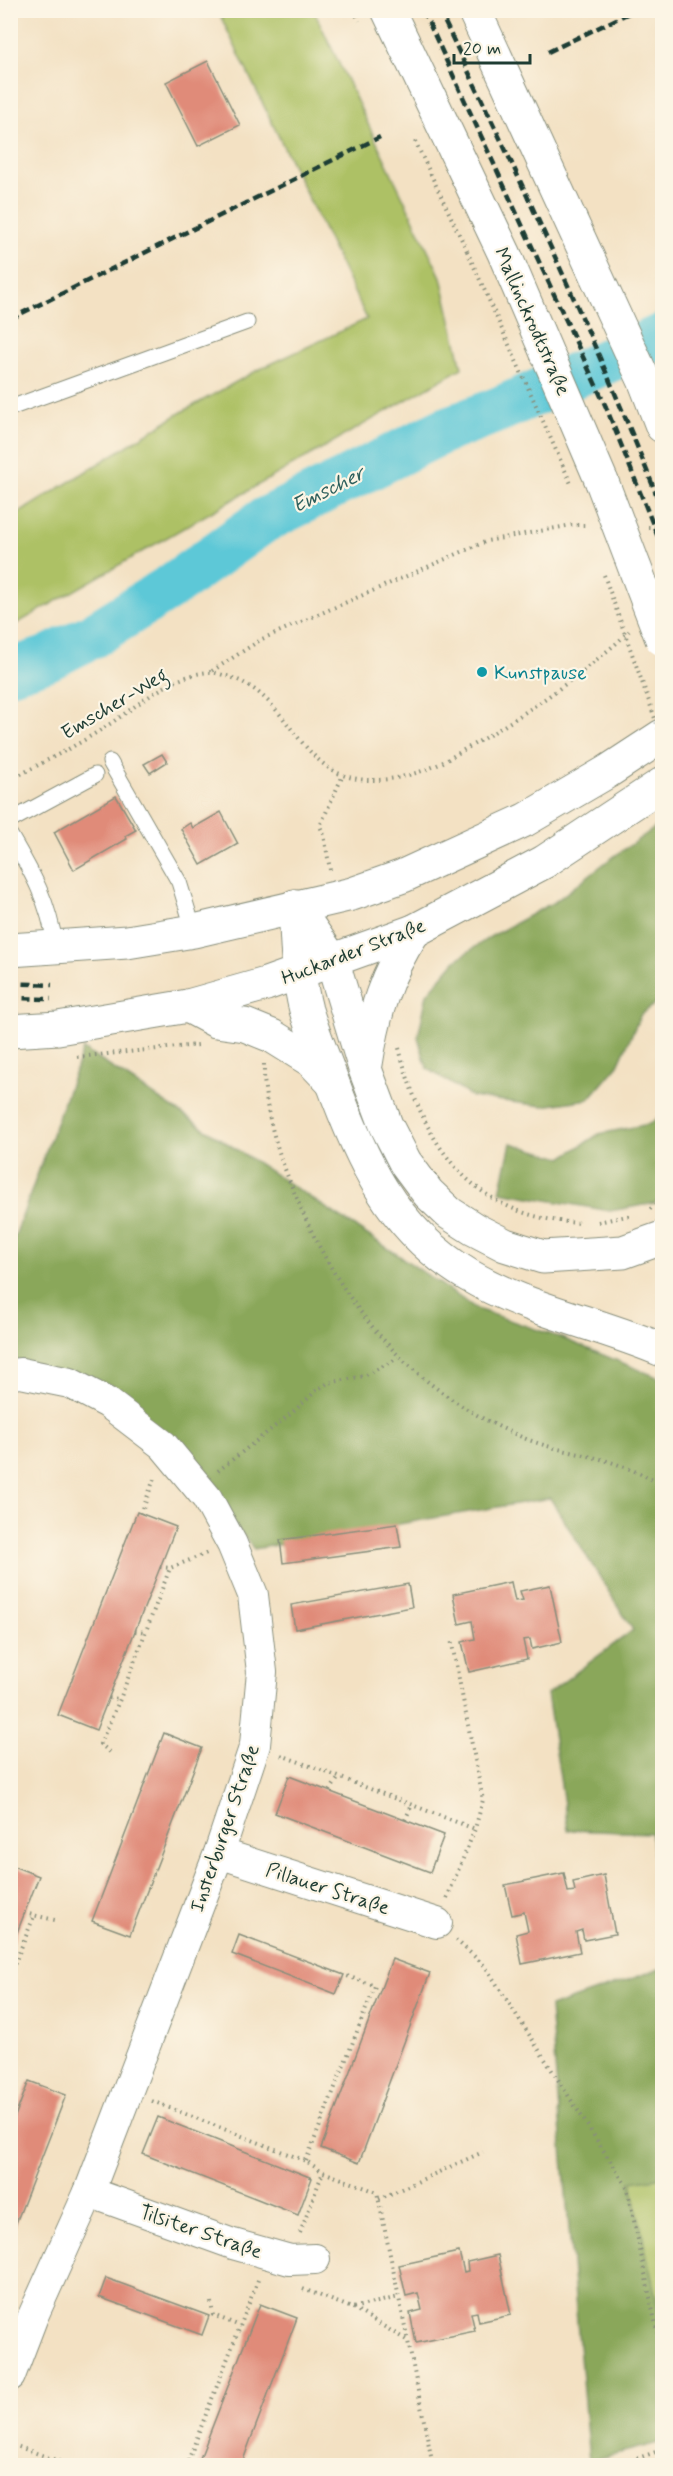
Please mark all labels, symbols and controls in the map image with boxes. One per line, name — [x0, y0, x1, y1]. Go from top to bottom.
scale bar — [454, 27, 530, 65]
text: 20 m — [463, 37, 501, 61]
street label: Mallinckrodtstraße — [487, 243, 576, 400]
water label: Emscher — [287, 459, 372, 520]
place label: Kunstpause — [494, 660, 587, 687]
street label: Emscher-Weg — [56, 662, 174, 748]
marker: Kunstpause — [475, 665, 489, 679]
street label: Huckarder Straße — [278, 912, 430, 992]
street label: Insterburger Straße — [184, 1741, 267, 1916]
street label: Pillauer Straße — [262, 1857, 393, 1922]
street label: Tilsiter Straße — [136, 2199, 266, 2266]

